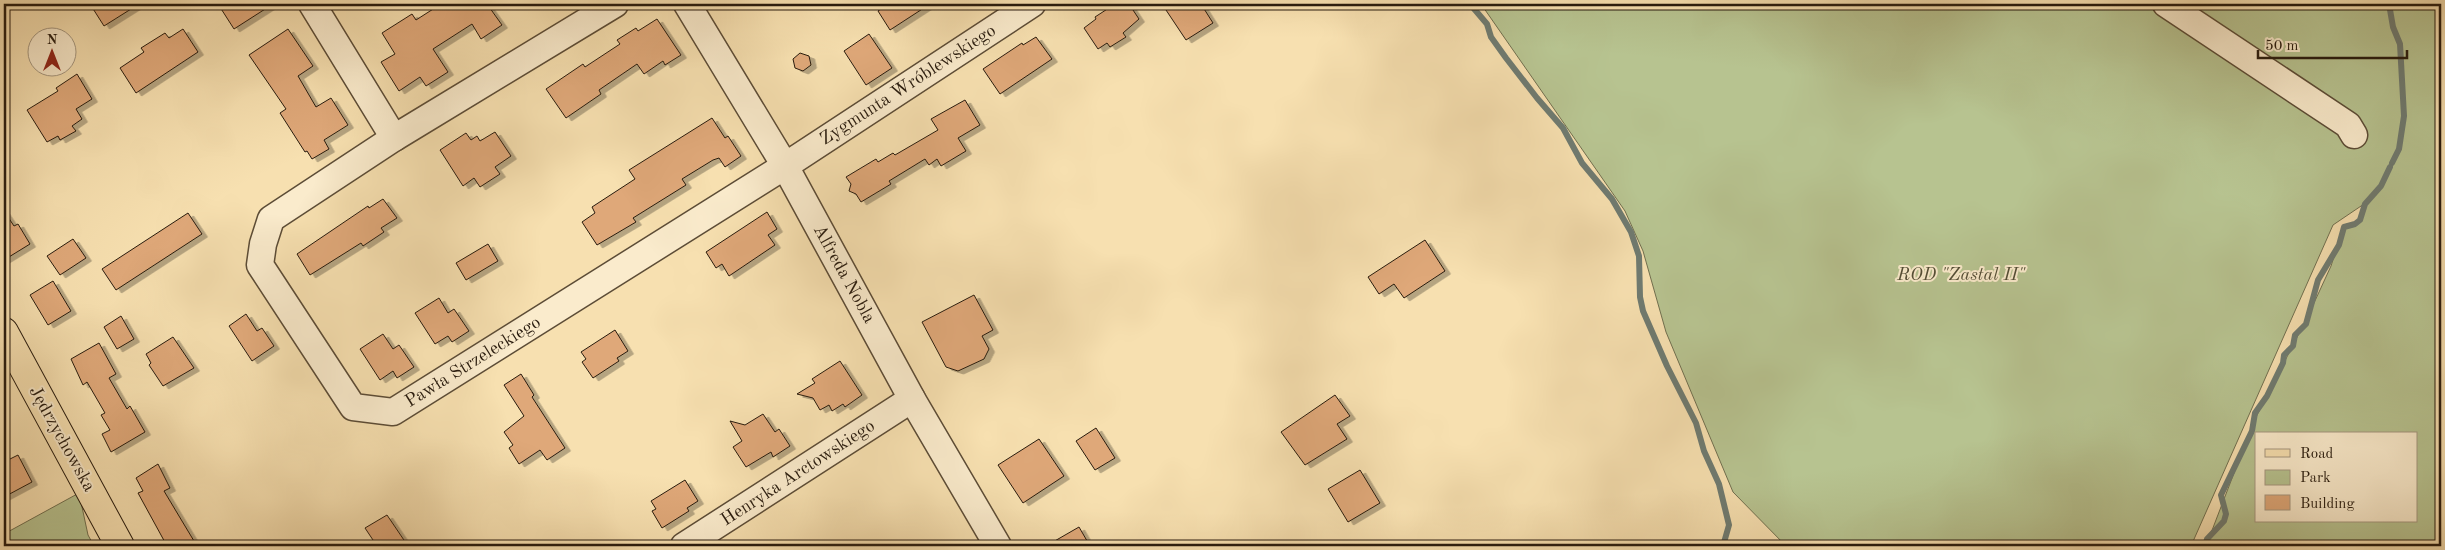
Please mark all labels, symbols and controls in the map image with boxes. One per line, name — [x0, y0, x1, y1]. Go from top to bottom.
street label: Zygmunta Wróblewskiego — [817, 21, 999, 149]
north arrow — [28, 28, 78, 78]
scale bar — [2258, 28, 2406, 60]
text: N — [47, 33, 58, 47]
text: 50 m — [2265, 39, 2299, 54]
street label: Alfreda Nobla — [810, 222, 878, 326]
park label: ROD "Zastal II" — [1896, 266, 2026, 284]
street label: Pawła Strzeleckiego — [402, 313, 544, 411]
street label: Jędrzychowska — [26, 383, 98, 495]
street label: Henryka Arctowskiego — [718, 417, 878, 529]
legend — [2255, 432, 2418, 522]
text: Road — [2300, 447, 2334, 462]
text: Park — [2300, 471, 2331, 486]
text: Building — [2300, 497, 2355, 512]

